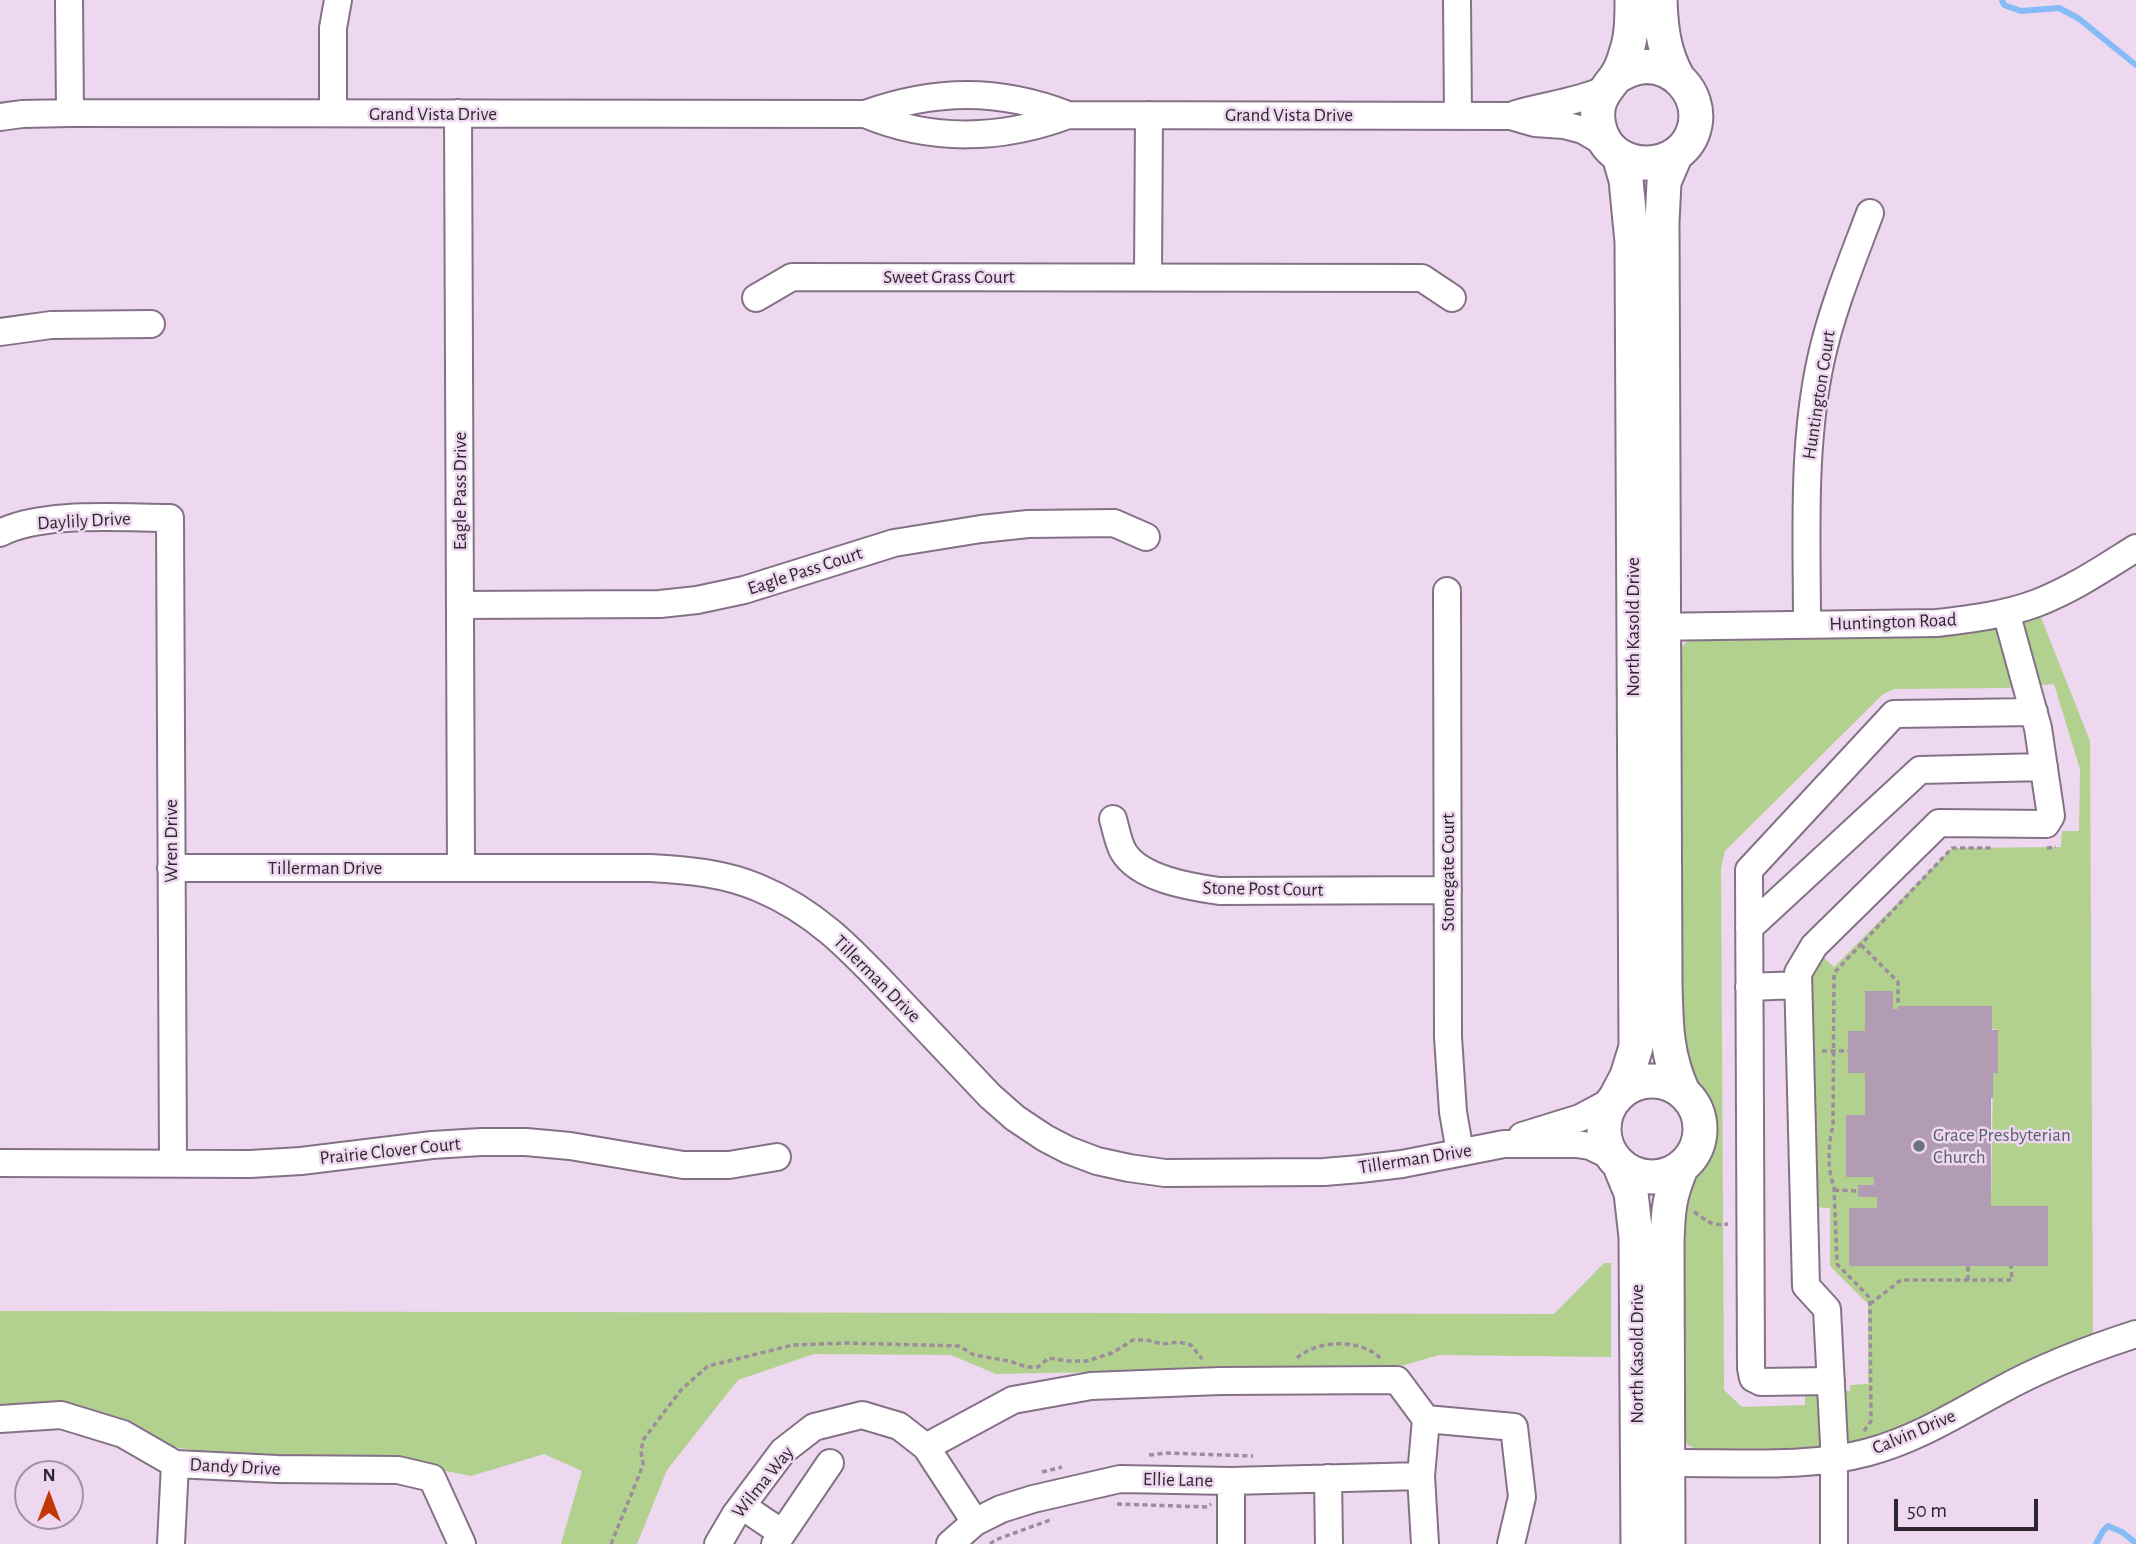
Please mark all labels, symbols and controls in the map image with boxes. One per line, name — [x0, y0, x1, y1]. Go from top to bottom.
street label: Grand Vista Drive — [369, 103, 497, 125]
street label: Grand Vista Drive — [1225, 104, 1353, 126]
street label: Sweet Grass Court — [883, 266, 1015, 288]
street label: Huntington Court — [1798, 329, 1840, 461]
street label: Eagle Pass Drive — [449, 432, 471, 550]
street label: Daylily Drive — [37, 507, 131, 535]
street label: Eagle Pass Court — [745, 542, 865, 600]
street label: North Kasold Drive — [1622, 557, 1644, 697]
street label: Huntington Road — [1829, 608, 1957, 636]
street label: Wren Drive — [160, 799, 182, 883]
street label: Stonegate Court — [1437, 813, 1459, 931]
street label: Tillerman Drive — [268, 857, 382, 879]
street label: Stone Post Court — [1202, 877, 1324, 901]
street label: Tillerman Drive — [828, 930, 926, 1028]
place label: Grace Presbyterian Church — [1933, 1124, 2071, 1168]
street label: Prairie Clover Court — [318, 1132, 462, 1170]
marker: Grace Presbyterian Church — [1911, 1138, 1927, 1154]
street label: Tillerman Drive — [1357, 1139, 1473, 1179]
street label: North Kasold Drive — [1626, 1284, 1648, 1424]
street label: Calvin Drive — [1869, 1404, 1959, 1460]
street label: Wilma Way — [727, 1441, 799, 1523]
street label: Dandy Drive — [189, 1453, 281, 1481]
north arrow — [14, 1460, 84, 1530]
text: N — [42, 1466, 56, 1485]
street label: Ellie Lane — [1143, 1468, 1213, 1492]
scale bar — [1898, 1484, 2042, 1528]
text: 50 m — [1907, 1500, 1947, 1521]

